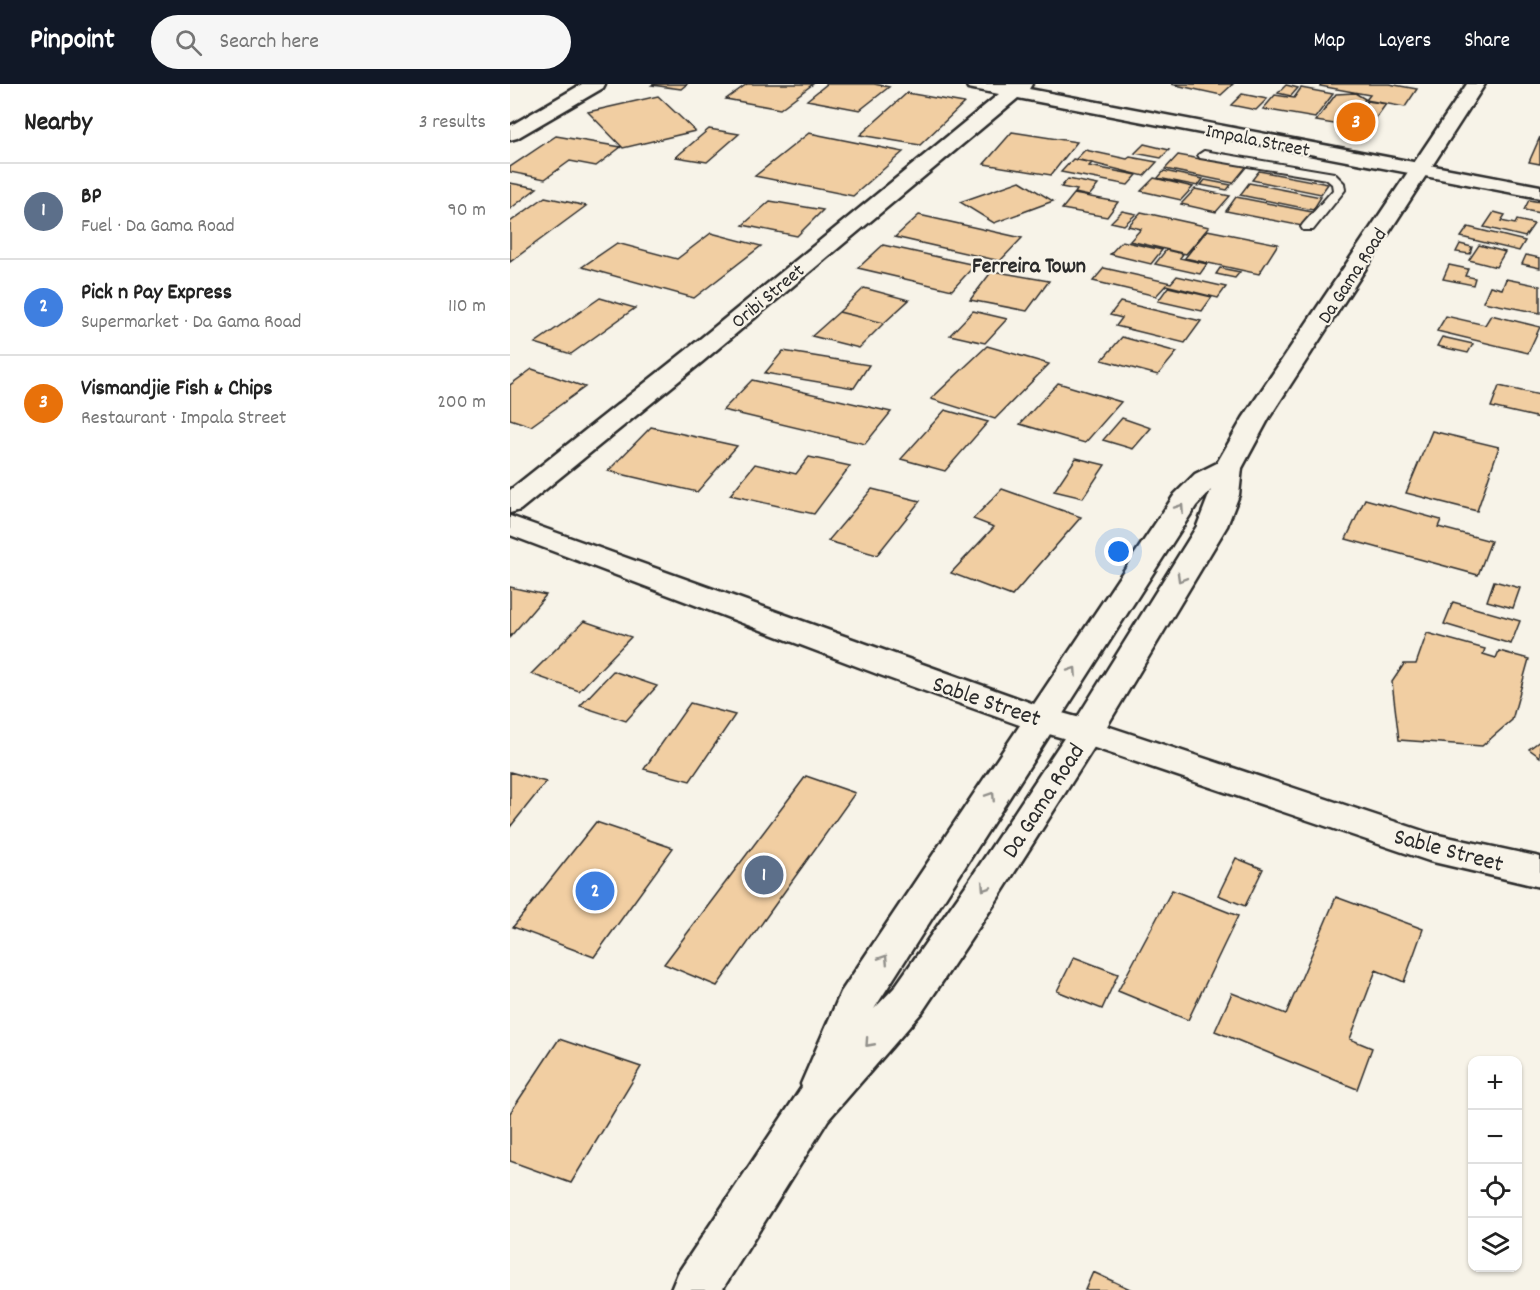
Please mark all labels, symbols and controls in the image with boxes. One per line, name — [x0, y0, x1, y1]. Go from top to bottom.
search box — [151, 15, 571, 69]
text: Pinpoint — [30, 22, 115, 62]
icon: search — [172, 26, 205, 59]
text: Search here — [220, 27, 319, 58]
text: Map — [1314, 27, 1345, 57]
text: Layers — [1378, 27, 1431, 57]
text: Share — [1464, 27, 1510, 57]
pin: 3 — [1336, 99, 1376, 144]
text: Nearby — [24, 105, 92, 142]
text: 3 results — [419, 109, 486, 137]
street label: Impala Street — [1203, 118, 1312, 166]
text: BP — [81, 182, 101, 213]
text: 1 — [41, 197, 46, 225]
text: 90 m — [448, 197, 486, 225]
text: Fuel · Da Gama Road — [81, 213, 235, 241]
street label: Da Gama Road — [1312, 223, 1395, 330]
district label: Ferreira Town — [972, 252, 1086, 283]
street label: Oribi Street — [726, 258, 812, 336]
text: Pick n Pay Express — [81, 278, 232, 309]
text: 2 — [39, 293, 48, 321]
text: 110 m — [448, 293, 486, 321]
text: Supermarket · Da Gama Road — [81, 309, 301, 337]
text: Vismandjie Fish & Chips — [81, 374, 273, 405]
text: 3 — [39, 389, 48, 417]
text: 200 m — [437, 389, 486, 417]
text: Restaurant · Impala Street — [81, 405, 286, 433]
one-way arrow — [1173, 504, 1184, 515]
your location — [1104, 537, 1133, 566]
one-way arrow — [1177, 572, 1188, 582]
one-way arrow — [1066, 666, 1077, 677]
street label: Sable Street — [927, 668, 1045, 737]
street label: Da Gama Road — [995, 738, 1094, 866]
one-way arrow — [983, 792, 995, 802]
street label: Sable Street — [1390, 821, 1507, 883]
pin: 1 — [744, 852, 784, 898]
pin: 2 — [576, 868, 614, 914]
one-way arrow — [982, 880, 993, 891]
one-way arrow — [877, 955, 888, 966]
one-way arrow — [865, 1036, 876, 1047]
map controls — [1468, 1056, 1522, 1272]
button: + — [1468, 1056, 1522, 1110]
button: − — [1468, 1110, 1522, 1164]
button: locate — [1468, 1164, 1522, 1218]
button: layers — [1468, 1218, 1522, 1272]

